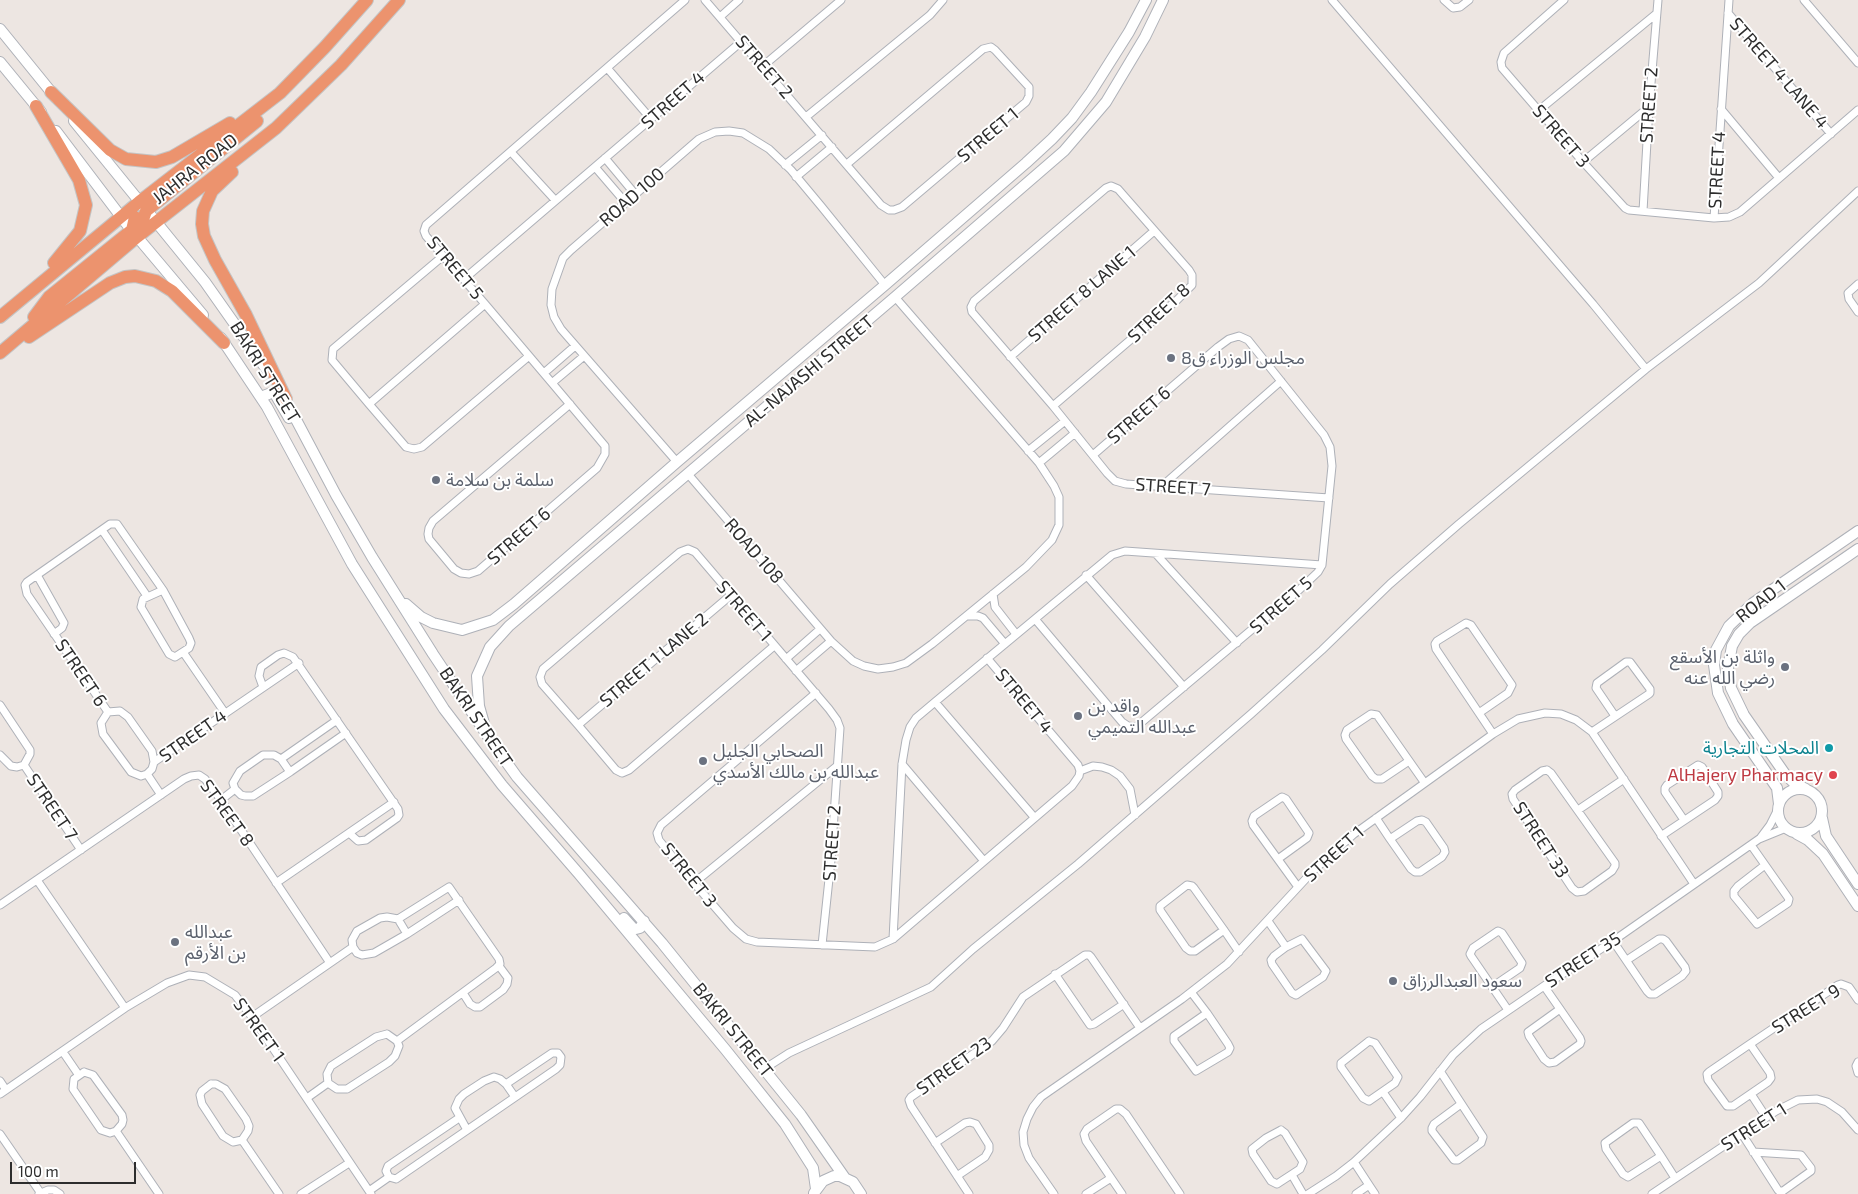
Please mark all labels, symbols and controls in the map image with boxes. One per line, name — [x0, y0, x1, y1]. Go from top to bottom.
street label: STREET 4 LANE 4 — [1725, 13, 1833, 133]
street label: STREET 2 — [731, 31, 797, 103]
street label: STREET 4 — [637, 66, 709, 134]
street label: STREET 2 — [1636, 66, 1662, 144]
street label: STREET 3 — [1528, 100, 1594, 172]
street label: STREET 1 — [953, 103, 1023, 167]
street label: JAHRA ROAD — [148, 129, 242, 209]
street label: STREET 4 — [1704, 131, 1730, 209]
street label: ROAD 100 — [595, 163, 669, 231]
street label: STREET 5 — [422, 232, 488, 304]
street label: STREET 8 LANE 1 — [1024, 241, 1140, 347]
street label: STREET 8 — [1123, 279, 1195, 347]
street label: AL-NAJASHI STREET — [740, 311, 878, 431]
street label: BAKRI STREET — [225, 317, 305, 427]
place label: مجلس الوزراء ق8 — [1181, 347, 1305, 369]
marker: مجلس الوزراء ق8 — [1165, 352, 1177, 364]
street label: STREET 6 — [1103, 382, 1175, 448]
place label: سلمة بن سلامة — [446, 469, 554, 491]
marker: سلمة بن سلامة — [430, 474, 442, 486]
street label: STREET 7 — [1135, 474, 1211, 500]
street label: STREET 6 — [483, 503, 555, 569]
street label: ROAD 108 — [720, 514, 788, 588]
street label: STREET 5 — [1245, 572, 1317, 638]
street label: ROAD 1 — [1732, 575, 1790, 627]
street label: STREET 1 — [712, 576, 776, 646]
street label: STREET 1 LANE 2 — [595, 608, 713, 712]
street label: STREET 6 — [51, 635, 111, 711]
place label: واثلة بن الأسقع رضي الله عنه — [1670, 646, 1775, 689]
marker: واثلة بن الأسقع رضي الله عنه — [1779, 661, 1791, 673]
street label: BAKRI STREET — [435, 663, 517, 771]
street label: STREET 4 — [991, 664, 1057, 738]
place label: واقد بن عبدالله التميمي — [1088, 695, 1196, 738]
street label: STREET 4 — [155, 705, 231, 767]
marker: واقد بن عبدالله التميمي — [1072, 710, 1084, 722]
place label: المحلات التجارية — [1703, 737, 1819, 759]
place label: الصحابي الجليل عبدالله بن مالك الأسدي — [713, 740, 879, 782]
marker: المحلات التجارية — [1823, 742, 1835, 754]
marker: الصحابي الجليل عبدالله بن مالك الأسدي — [697, 755, 709, 767]
place label: AlHajery Pharmacy — [1667, 764, 1823, 786]
marker: AlHajery Pharmacy — [1827, 769, 1839, 781]
street label: STREET 7 — [22, 770, 82, 844]
street label: STREET 8 — [196, 775, 258, 851]
street label: STREET 33 — [1508, 798, 1574, 882]
street label: STREET 2 — [819, 804, 845, 882]
street label: STREET 1 — [1299, 821, 1369, 887]
street label: STREET 3 — [657, 839, 721, 911]
place label: عبدالله بن الأرقم — [185, 921, 246, 964]
street label: STREET 35 — [1541, 928, 1625, 992]
marker: عبدالله بن الأرقم — [169, 936, 181, 948]
place label: سعود العبدالرزاق — [1403, 970, 1522, 992]
marker: سعود العبدالرزاق — [1387, 975, 1399, 987]
street label: BAKRI STREET — [688, 978, 778, 1082]
street label: STREET 9 — [1768, 980, 1844, 1038]
street label: STREET 1 — [229, 994, 289, 1066]
street label: STREET 23 — [912, 1032, 996, 1100]
street label: STREET 1 — [1717, 1098, 1791, 1156]
scale bar — [12, 1152, 139, 1184]
text: 100 m — [18, 1162, 59, 1180]

